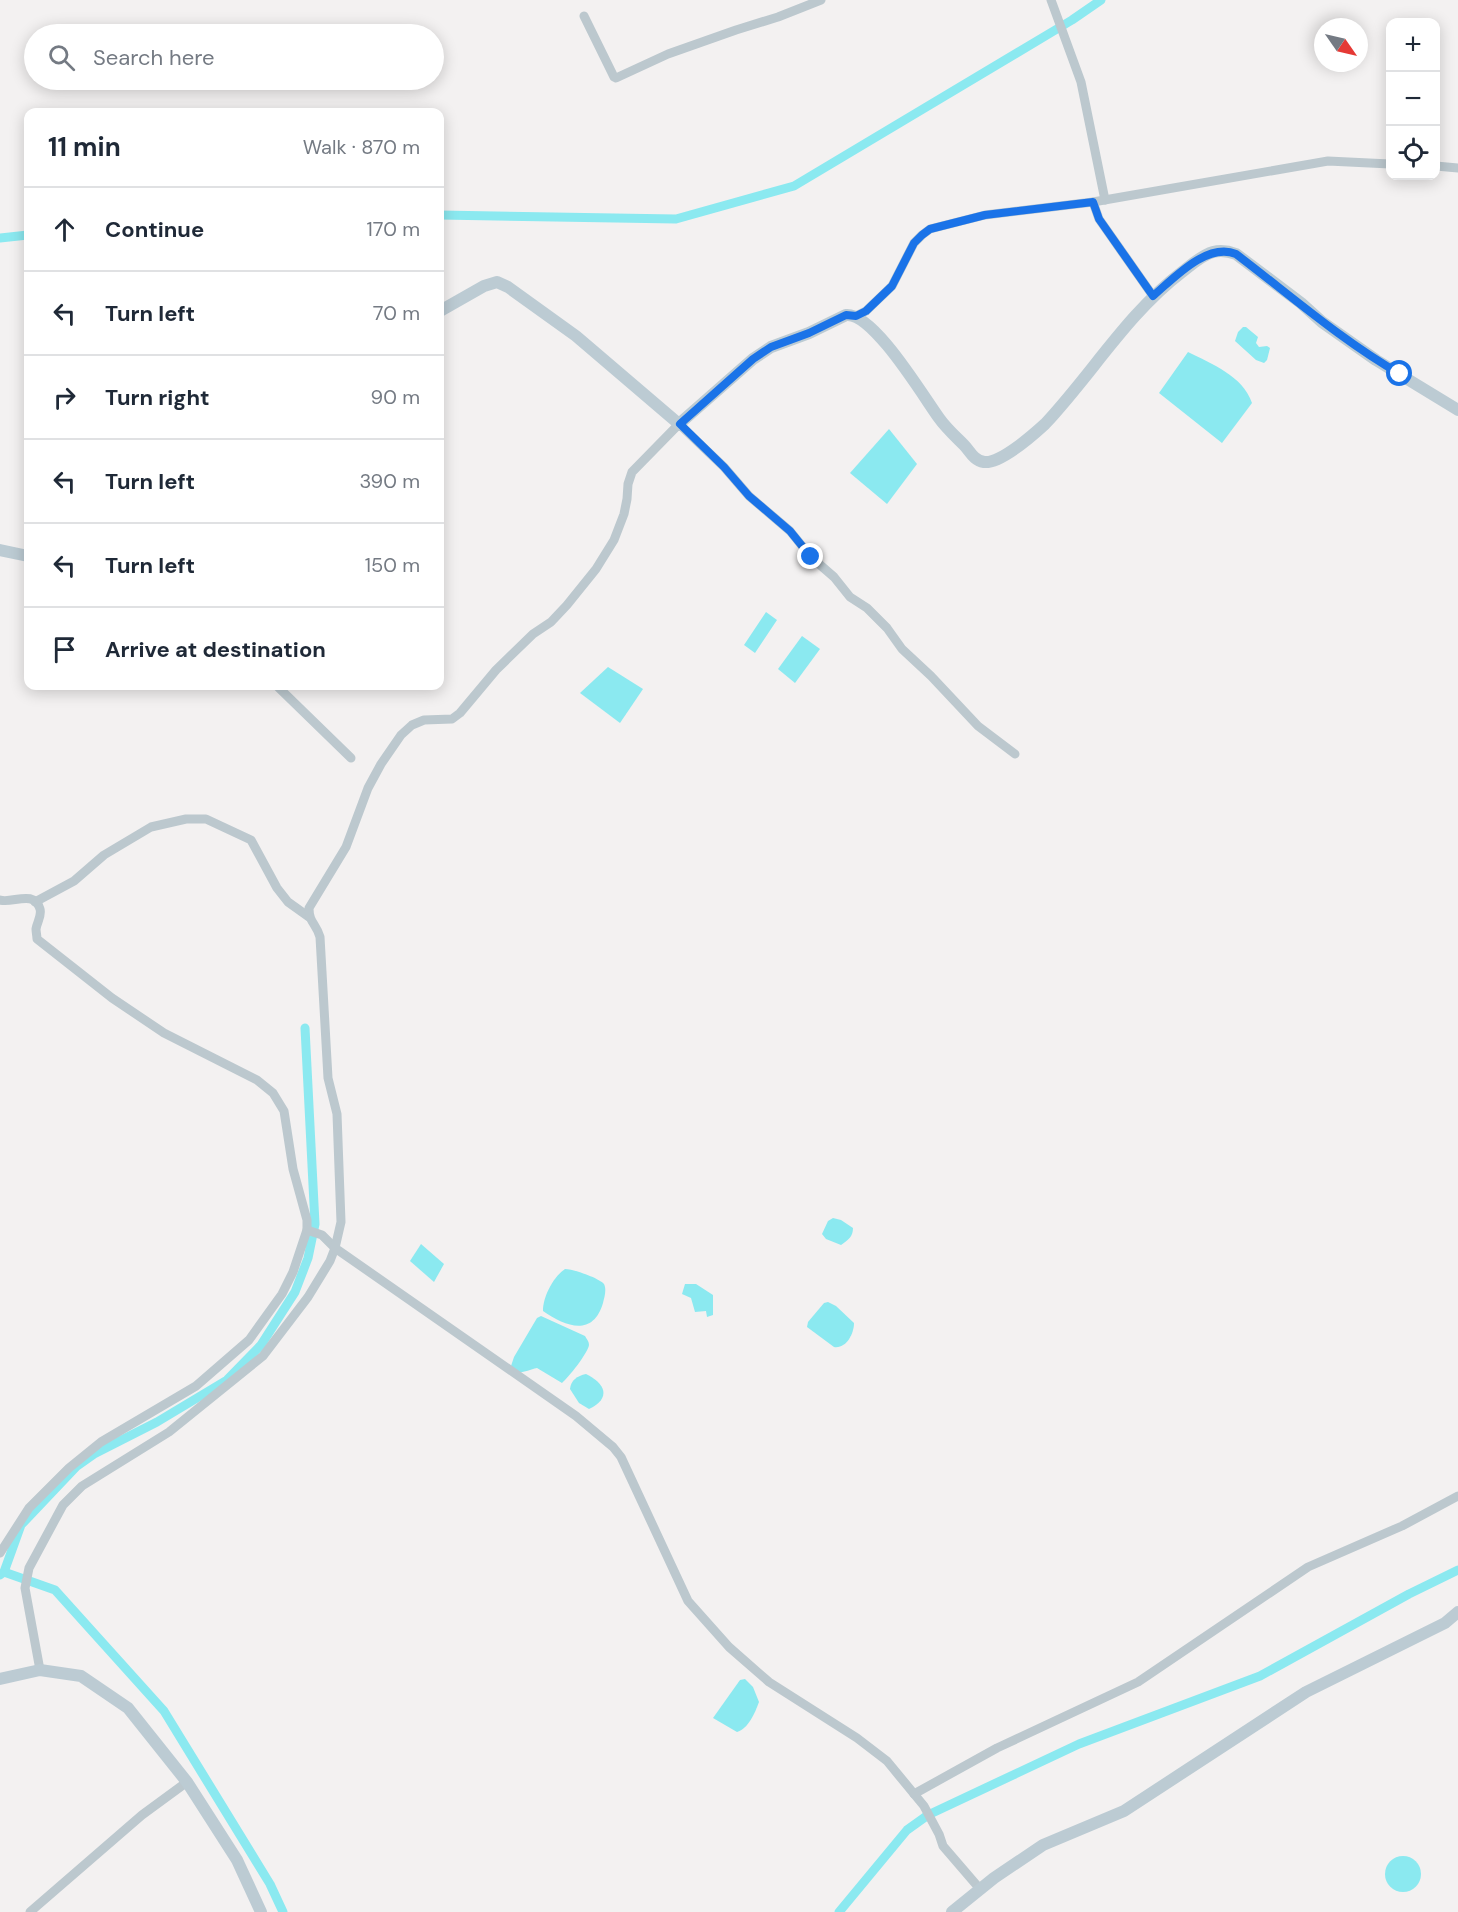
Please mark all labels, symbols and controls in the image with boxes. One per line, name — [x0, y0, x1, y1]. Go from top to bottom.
north arrow — [1314, 18, 1368, 72]
map controls — [1386, 18, 1440, 180]
button: + — [1386, 18, 1440, 72]
search box — [24, 24, 444, 90]
icon: search — [45, 41, 78, 74]
text: Search here — [93, 43, 214, 72]
button: − — [1386, 72, 1440, 126]
button: locate — [1386, 126, 1440, 180]
text: 11 min — [48, 130, 121, 164]
text: Walk · 870 m — [303, 134, 420, 160]
icon: ahead — [48, 213, 81, 246]
text: Continue — [105, 215, 204, 244]
text: 170 m — [367, 216, 420, 242]
icon: left — [48, 297, 81, 330]
text: Turn left — [105, 299, 195, 328]
text: 70 m — [373, 300, 420, 326]
route start — [1386, 360, 1412, 386]
icon: right — [48, 381, 81, 414]
text: Turn right — [105, 383, 210, 412]
text: 90 m — [371, 384, 420, 410]
icon: left — [48, 465, 81, 498]
text: Turn left — [105, 467, 195, 496]
text: 390 m — [359, 468, 420, 494]
route end — [797, 543, 823, 569]
icon: left — [48, 549, 81, 582]
text: Turn left — [105, 551, 195, 580]
text: 150 m — [365, 552, 420, 578]
icon: arrive — [48, 633, 81, 666]
text: Arrive at destination — [105, 635, 326, 664]

